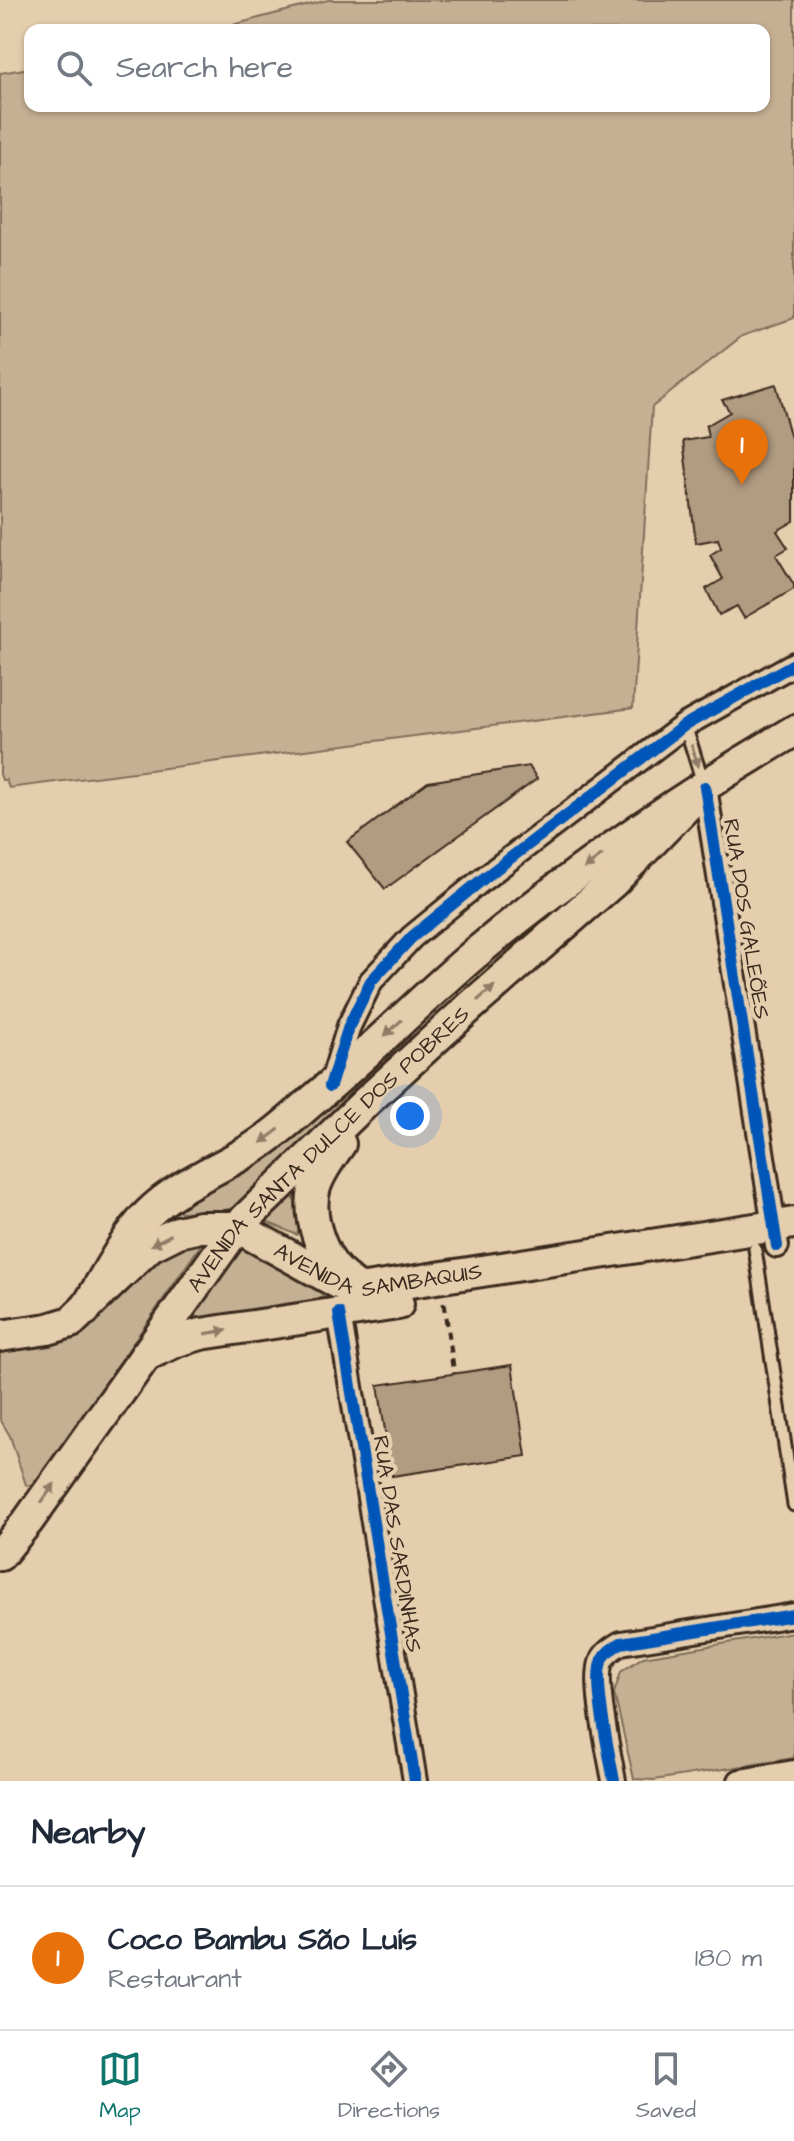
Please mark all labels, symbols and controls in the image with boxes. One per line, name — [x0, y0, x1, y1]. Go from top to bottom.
search box — [24, 24, 770, 112]
icon: search — [52, 46, 96, 90]
text: Search here — [116, 47, 293, 89]
pin: 1 — [716, 419, 768, 485]
one-way arrow — [689, 745, 701, 769]
street label: RUA DOS GALEÕES — [715, 817, 777, 1021]
one-way arrow — [583, 853, 604, 869]
one-way arrow — [475, 985, 495, 1002]
street label: AVENIDA SANTA DULCE DOS POBRES — [180, 999, 477, 1299]
one-way arrow — [384, 1018, 403, 1036]
your location — [390, 1096, 430, 1136]
one-way arrow — [260, 1127, 280, 1143]
one-way arrow — [150, 1233, 173, 1247]
street label: AVENIDA SAMBAQUIS — [268, 1235, 484, 1305]
one-way arrow — [204, 1325, 229, 1338]
street label: RUA DAS SARDINHAS — [365, 1433, 429, 1655]
one-way arrow — [40, 1482, 55, 1503]
text: Nearby — [32, 1809, 146, 1857]
text: Coco Bambu São Luís — [108, 1919, 417, 1961]
text: 1 — [56, 1940, 60, 1976]
text: 180 m — [695, 1940, 762, 1976]
text: Restaurant — [108, 1961, 242, 1997]
tab: Map — [98, 2047, 142, 2126]
tab: Directions — [338, 2047, 440, 2126]
tab: Saved — [636, 2047, 696, 2126]

